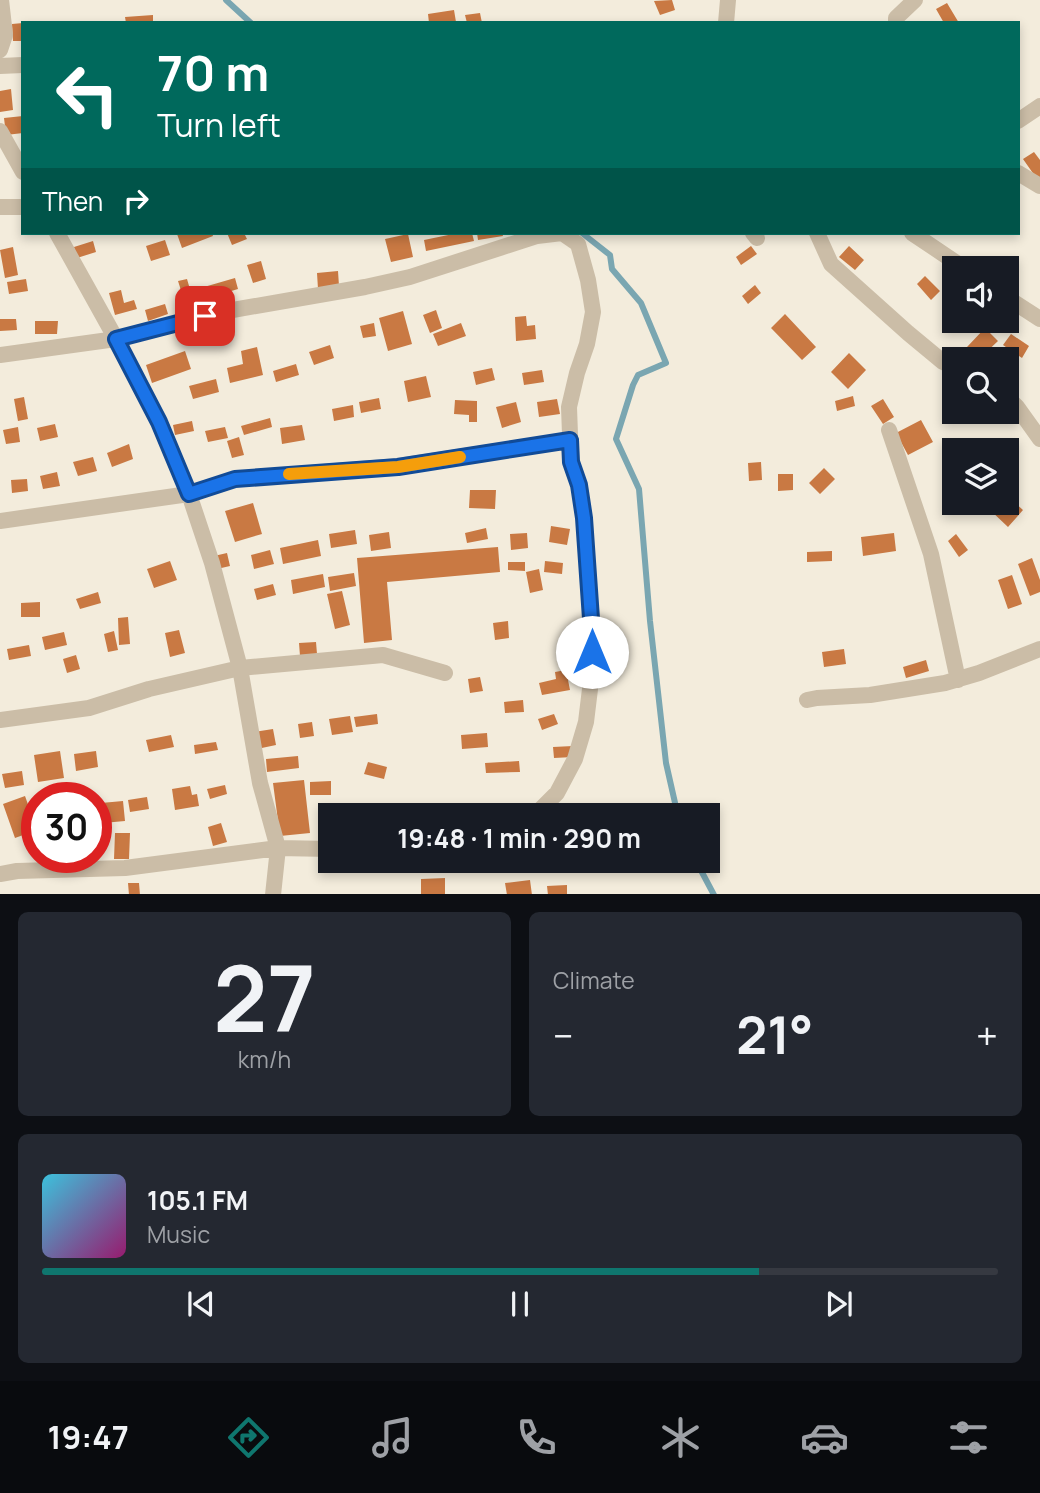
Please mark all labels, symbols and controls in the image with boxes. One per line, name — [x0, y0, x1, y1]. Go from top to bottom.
text: 70 m — [157, 39, 269, 106]
icon: left — [42, 49, 133, 140]
text: Turn left — [157, 103, 281, 147]
icon: right — [117, 182, 155, 220]
text: Then — [42, 183, 103, 219]
map controls — [942, 256, 1019, 515]
button: sound — [942, 256, 1019, 333]
pin — [175, 286, 235, 346]
icon: arrive — [186, 297, 224, 335]
button: search — [942, 347, 1019, 424]
button: layers — [942, 438, 1019, 515]
position arrow — [555, 615, 629, 689]
speed limit sign: 30 — [21, 782, 112, 873]
text: 19:48 · 1 min · 290 m — [397, 820, 641, 856]
text: 27 — [213, 935, 316, 1059]
text: Climate — [553, 964, 635, 996]
text: 21° — [736, 999, 813, 1070]
text: − — [553, 1009, 574, 1061]
text: + — [976, 1009, 998, 1061]
text: km/h — [238, 1043, 291, 1075]
text: 105.1 FM — [147, 1182, 248, 1218]
text: Music — [147, 1218, 210, 1250]
icon: previous — [182, 1285, 220, 1323]
icon: pause — [501, 1285, 539, 1323]
icon: next — [820, 1285, 858, 1323]
icon: directions — [224, 1413, 273, 1462]
icon: music — [368, 1413, 417, 1462]
icon: phone — [512, 1413, 561, 1462]
icon: climate — [656, 1413, 705, 1462]
icon: car — [800, 1413, 849, 1462]
icon: filters — [944, 1413, 993, 1462]
text: 19:47 — [47, 1415, 129, 1459]

